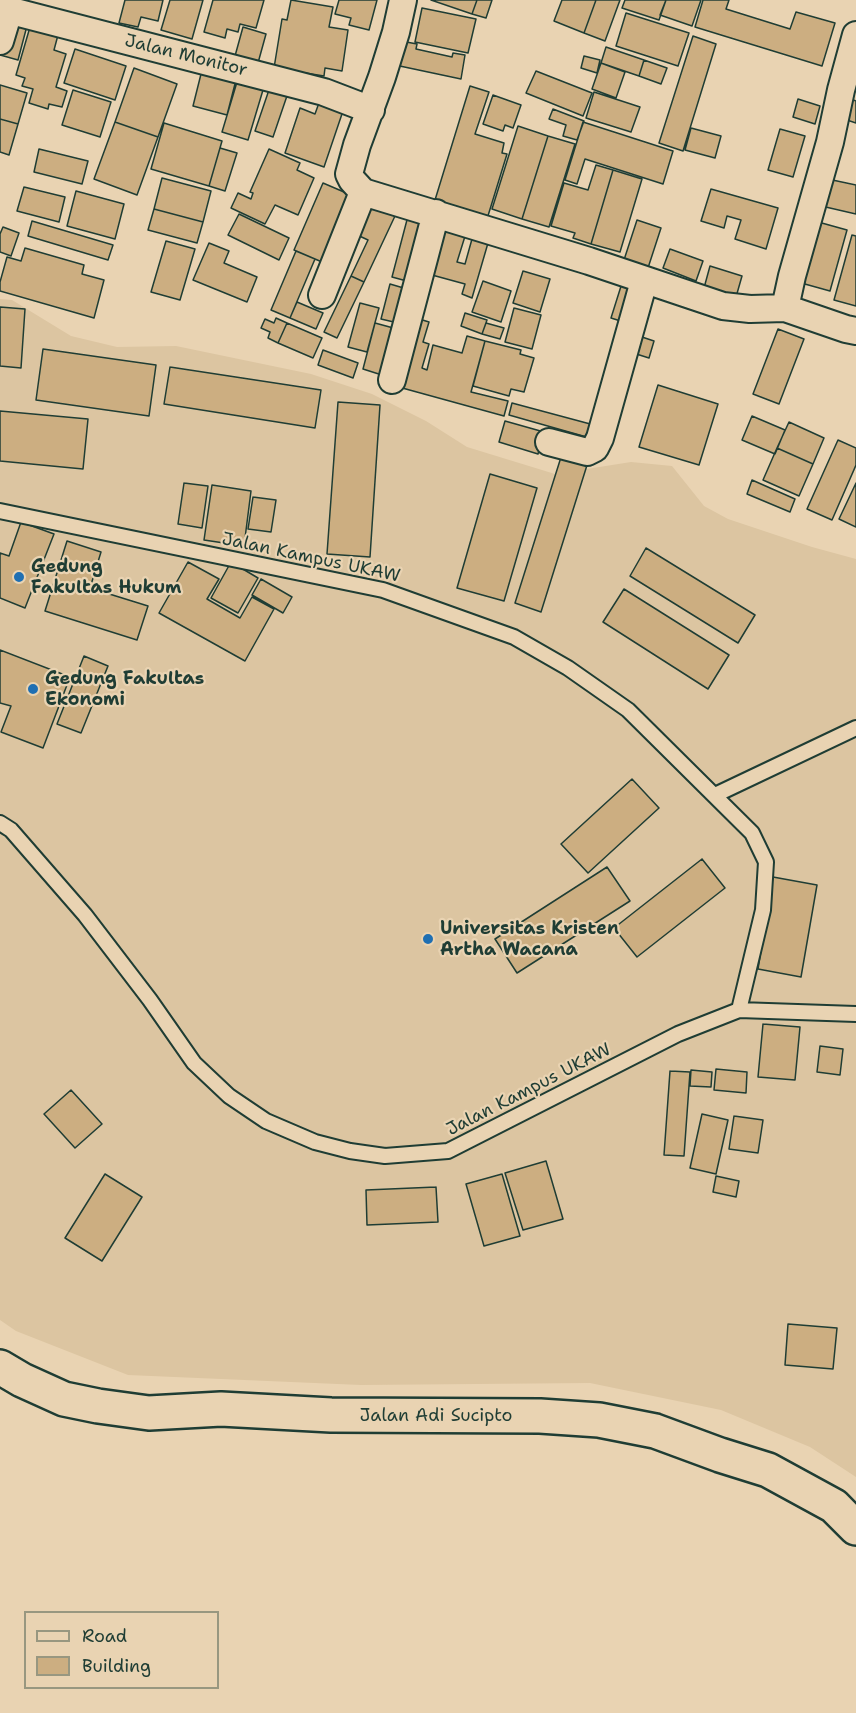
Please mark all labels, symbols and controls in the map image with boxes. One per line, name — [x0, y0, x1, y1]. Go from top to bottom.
street label: Jalan Monitor — [122, 30, 250, 82]
street label: Jalan Kampus UKAW — [220, 529, 402, 587]
place label: Gedung Fakultas Hukum — [31, 556, 181, 598]
marker: Gedung Fakultas Hukum — [12, 570, 26, 584]
place label: Gedung Fakultas Ekonomi — [45, 668, 204, 710]
marker: Gedung Fakultas Ekonomi — [26, 682, 40, 696]
place label: Universitas Kristen Artha Wacana — [440, 918, 619, 960]
marker: Universitas Kristen Artha Wacana — [421, 932, 435, 946]
street label: Jalan Kampus UKAW — [443, 1039, 615, 1141]
street label: Jalan Adi Sucipto — [360, 1405, 512, 1427]
legend — [24, 1611, 219, 1689]
text: Road — [82, 1624, 127, 1648]
text: Building — [82, 1654, 151, 1678]

